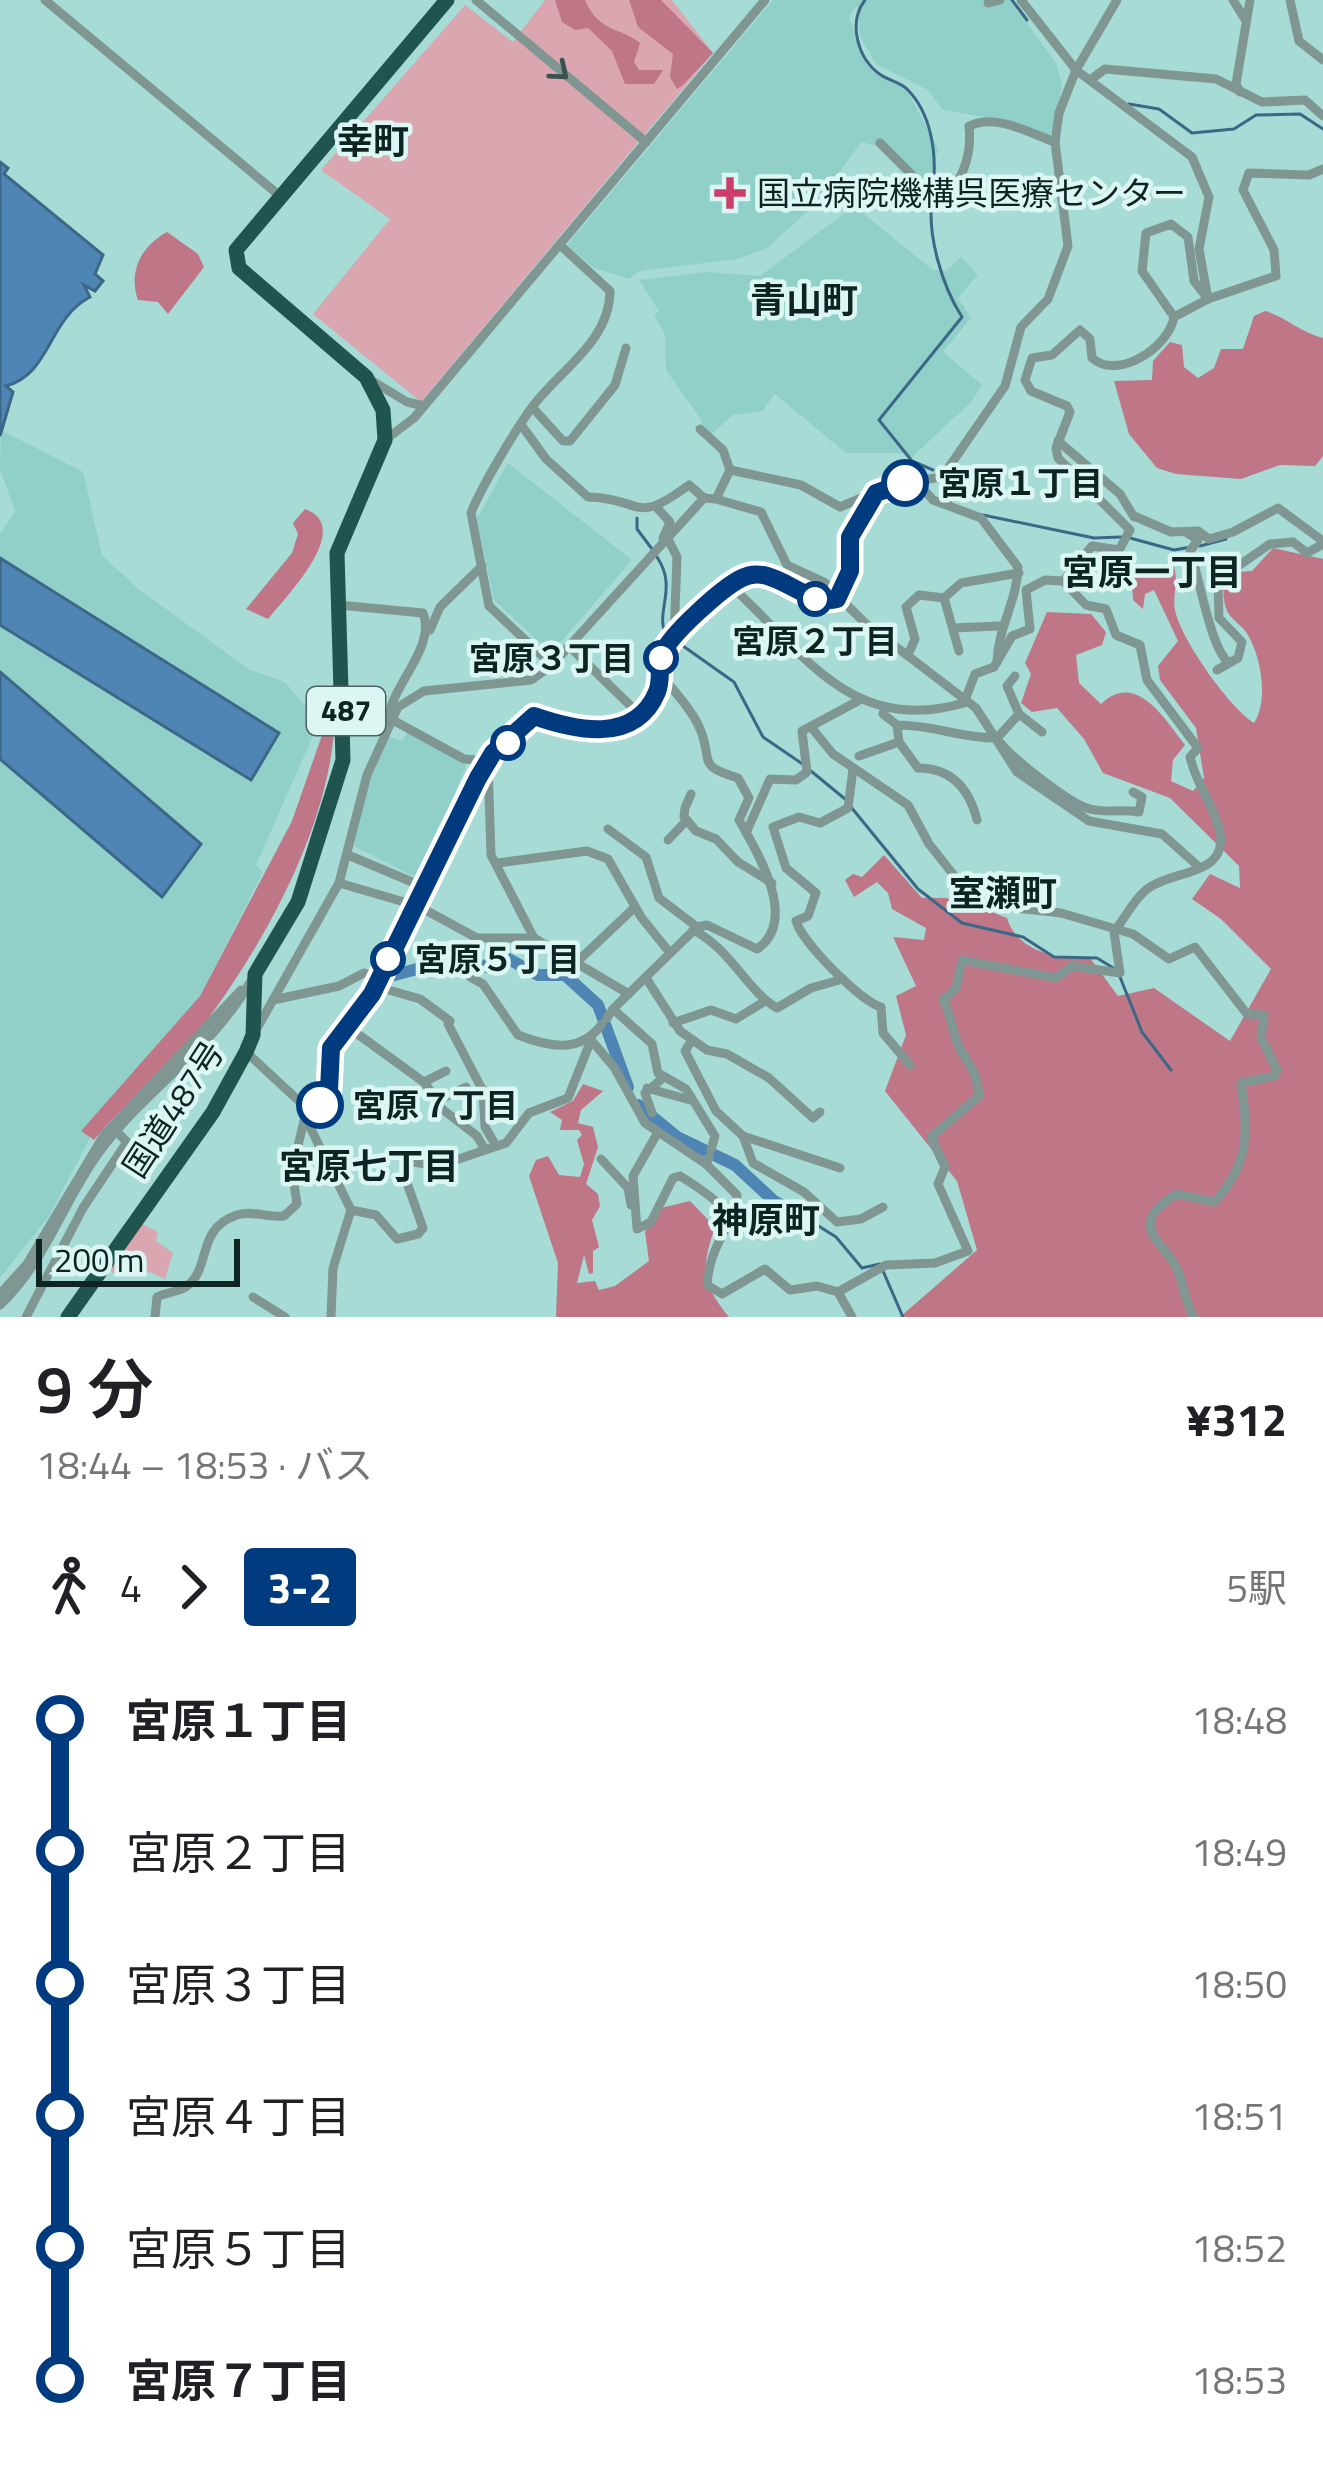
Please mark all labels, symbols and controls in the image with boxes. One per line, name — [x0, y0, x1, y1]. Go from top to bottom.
one-way arrow — [546, 57, 568, 79]
district label: 幸町 — [337, 113, 409, 168]
place label: 国立病院機構呉医療センター — [757, 168, 1186, 218]
marker: 国立病院機構呉医療センター — [714, 177, 746, 209]
district label: 青山町 — [750, 272, 858, 327]
place label: 宮原１丁目 — [938, 458, 1103, 508]
marker: 宮原１丁目 — [883, 461, 927, 505]
district label: 宮原一丁目 — [1062, 544, 1242, 599]
marker: 宮原２丁目 — [799, 583, 831, 615]
place label: 宮原２丁目 — [733, 616, 898, 666]
place label: 宮原３丁目 — [469, 633, 634, 683]
marker: 宮原３丁目 — [645, 642, 677, 674]
road number: 487 — [307, 687, 385, 735]
unlabelled marker — [492, 727, 524, 759]
district label: 室瀬町 — [949, 865, 1057, 920]
place label: 宮原５丁目 — [415, 934, 580, 984]
marker: 宮原５丁目 — [372, 943, 404, 975]
street label: 国道487号 — [110, 1031, 236, 1187]
place label: 宮原７丁目 — [353, 1080, 518, 1130]
marker: 宮原７丁目 — [298, 1083, 342, 1127]
district label: 宮原七丁目 — [279, 1138, 459, 1193]
district label: 神原町 — [712, 1192, 820, 1247]
scale bar — [36, 1233, 240, 1286]
text: 200 m — [54, 1235, 144, 1285]
text: 9 分 — [36, 1338, 153, 1439]
text: ¥312 — [1186, 1385, 1287, 1453]
text: 18:44 – 18:53 · バス — [36, 1435, 373, 1494]
icon: walk — [36, 1554, 102, 1620]
icon: forward — [160, 1554, 226, 1620]
text: 3-2 — [268, 1555, 332, 1619]
text: 4 — [120, 1558, 142, 1617]
text: 5駅 — [1226, 1558, 1287, 1617]
text: 宮原１丁目 — [126, 1686, 351, 1754]
text: 18:48 — [1191, 1690, 1287, 1749]
text: 宮原２丁目 — [126, 1818, 351, 1886]
text: 18:49 — [1191, 1822, 1287, 1881]
text: 宮原３丁目 — [126, 1950, 351, 2018]
text: 18:50 — [1191, 1954, 1287, 2013]
text: 宮原４丁目 — [126, 2082, 351, 2150]
text: 18:51 — [1191, 2086, 1287, 2145]
text: 宮原５丁目 — [126, 2214, 351, 2282]
text: 18:52 — [1191, 2218, 1287, 2277]
text: 宮原７丁目 — [126, 2346, 351, 2414]
text: 18:53 — [1191, 2350, 1287, 2409]

